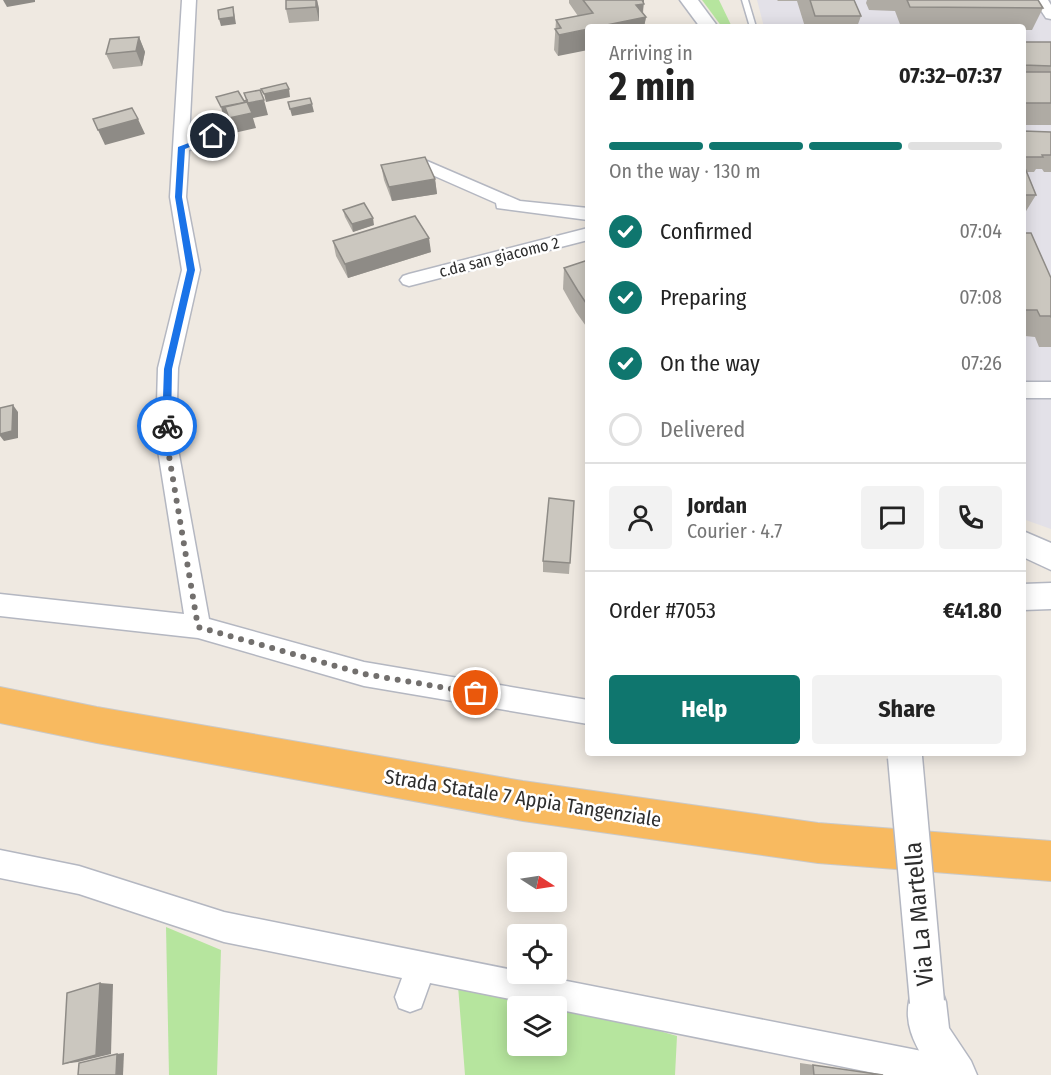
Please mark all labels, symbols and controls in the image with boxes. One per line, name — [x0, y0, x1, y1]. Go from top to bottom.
text: Arriving in — [609, 41, 693, 65]
text: 07:32–07:37 — [899, 62, 1002, 89]
text: 2 min — [609, 64, 695, 110]
pin — [187, 110, 238, 161]
icon: home — [196, 119, 229, 152]
text: On the way · 130 m — [609, 159, 761, 183]
icon: check — [609, 215, 642, 248]
text: Confirmed — [660, 218, 753, 245]
text: 07:04 — [960, 219, 1002, 243]
street label: c.da san giacomo 2 — [437, 233, 561, 281]
icon: check — [609, 281, 642, 314]
text: Preparing — [660, 284, 746, 311]
text: 07:08 — [959, 285, 1002, 309]
icon: check — [609, 347, 642, 380]
text: On the way — [660, 350, 760, 377]
text: 07:26 — [961, 351, 1002, 375]
courier — [137, 396, 197, 456]
icon: bike — [151, 410, 184, 443]
text: Delivered — [660, 416, 745, 443]
button: person — [609, 486, 672, 549]
button: chat — [861, 486, 924, 549]
button: phone — [939, 486, 1002, 549]
text: Jordan — [687, 492, 747, 519]
text: Courier · 4.7 — [687, 519, 782, 543]
text: Order #7053 — [609, 597, 716, 624]
text: €41.80 — [943, 597, 1002, 624]
pin — [450, 667, 501, 718]
button: Help — [609, 675, 800, 744]
button: Share — [812, 675, 1002, 744]
icon: bag — [459, 676, 492, 709]
street label: Strada Statale 7 Appia Tangenziale — [383, 764, 663, 832]
street label: Via La Martella — [899, 841, 939, 987]
north arrow — [507, 852, 567, 912]
map controls — [507, 852, 567, 1056]
button: locate — [507, 924, 567, 984]
button: layers — [507, 996, 567, 1056]

